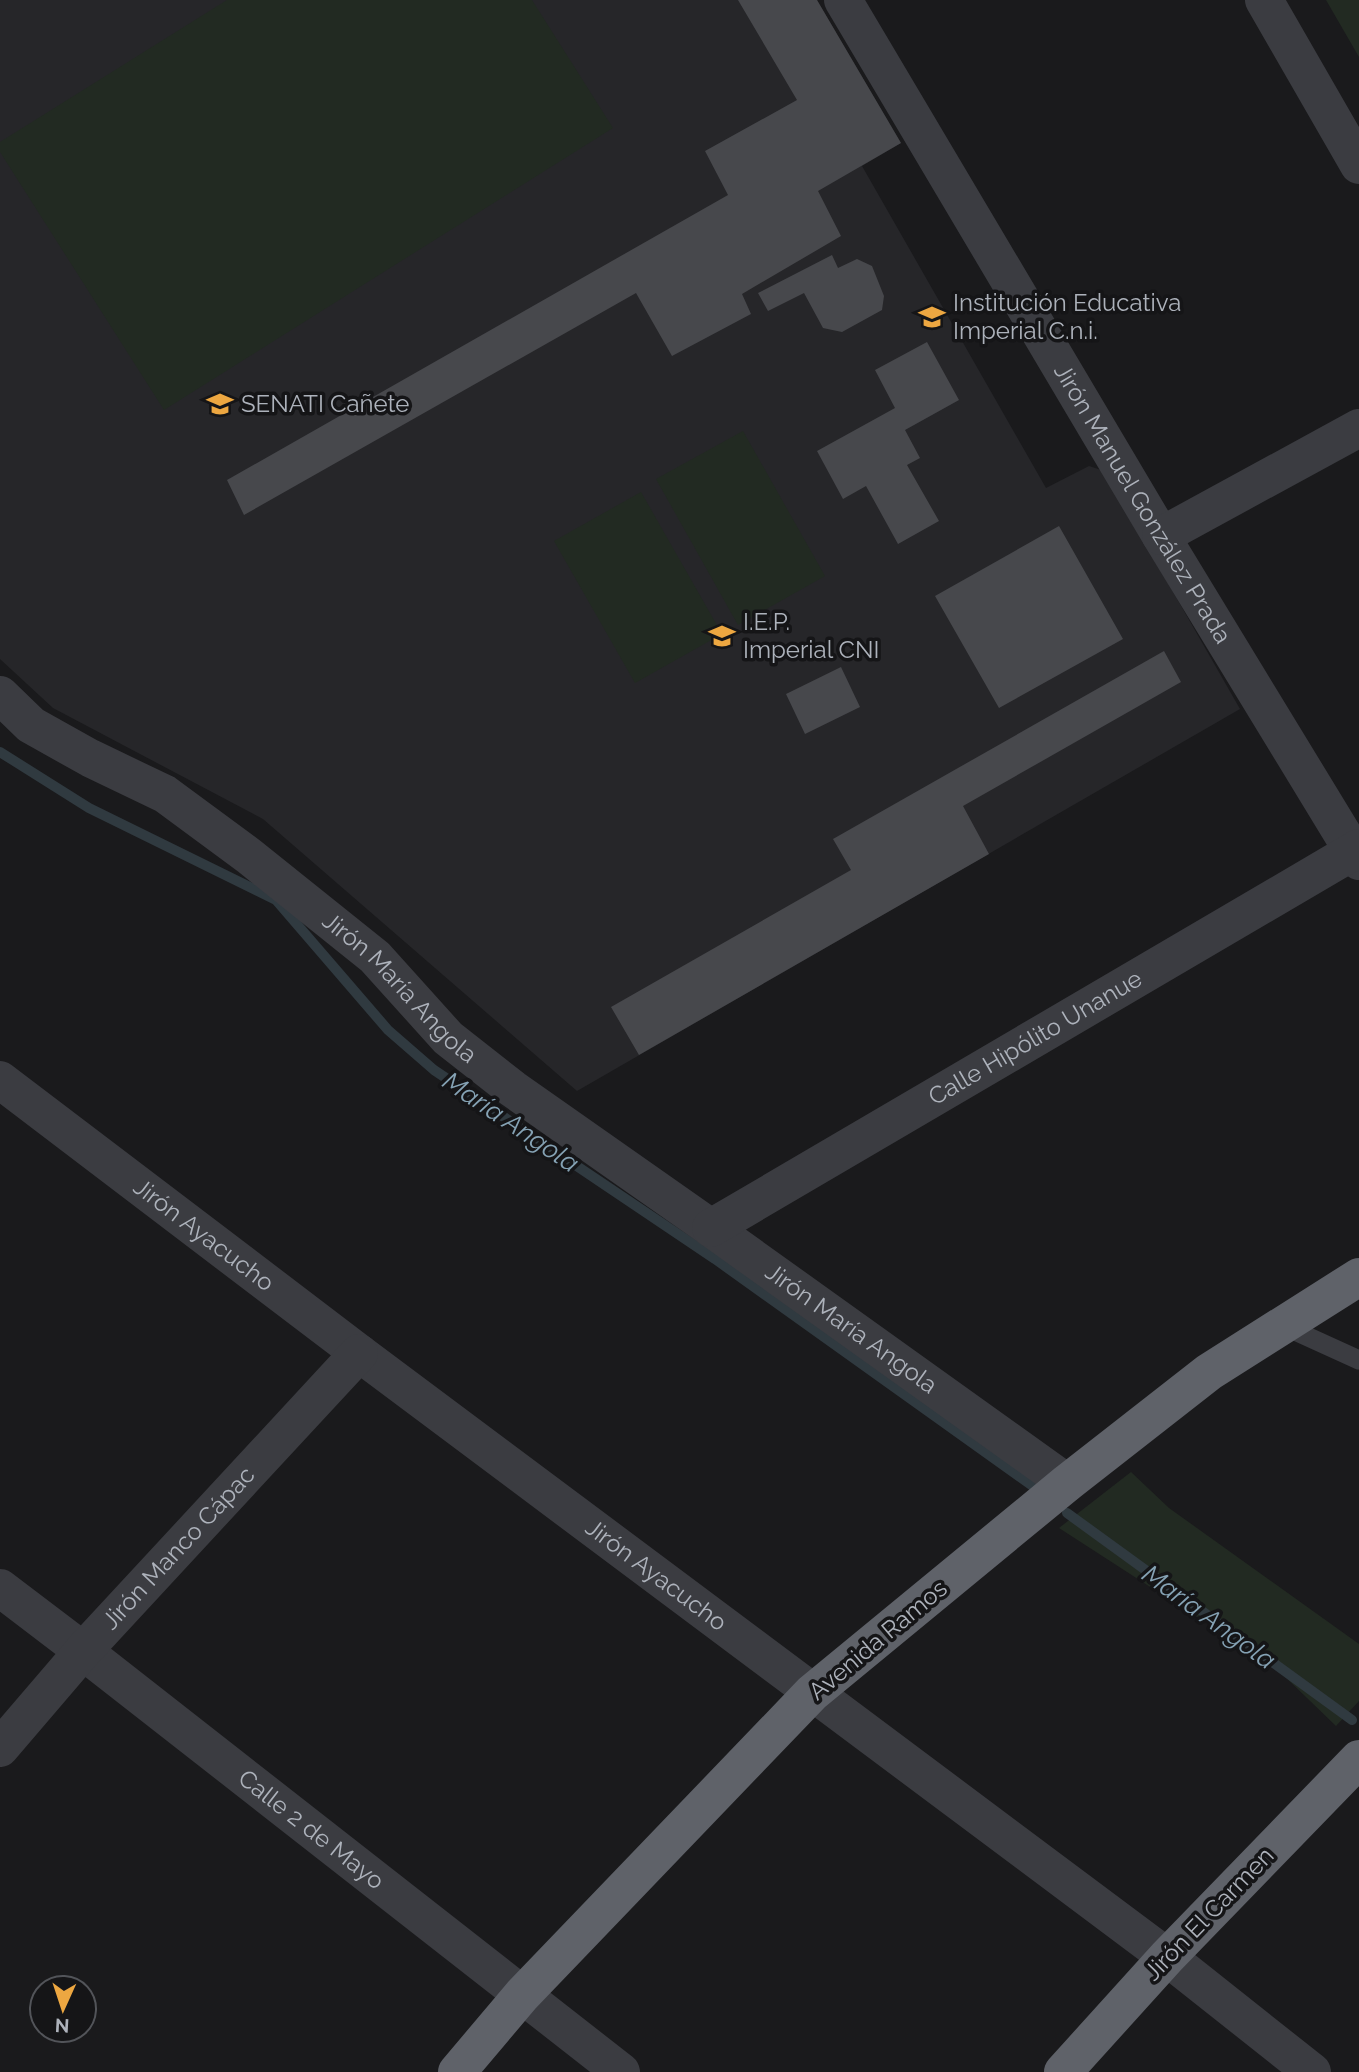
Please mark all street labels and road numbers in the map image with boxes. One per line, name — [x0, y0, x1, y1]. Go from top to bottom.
street label: Jirón Manuel González Prada — [1048, 358, 1238, 648]
street label: Jirón María Angola — [317, 906, 483, 1069]
street label: Calle Hipólito Unanue — [923, 964, 1147, 1111]
street label: Jirón Ayacucho — [128, 1172, 280, 1297]
street label: Jirón María Angola — [760, 1257, 943, 1399]
street label: Jirón Manco Cápac — [96, 1460, 260, 1635]
street label: Jirón Ayacucho — [580, 1513, 733, 1637]
street label: Avenida Ramos — [803, 1573, 953, 1706]
street label: Calle 2 de Mayo — [233, 1763, 390, 1895]
street label: Jirón El Carmen — [1138, 1841, 1279, 1986]

